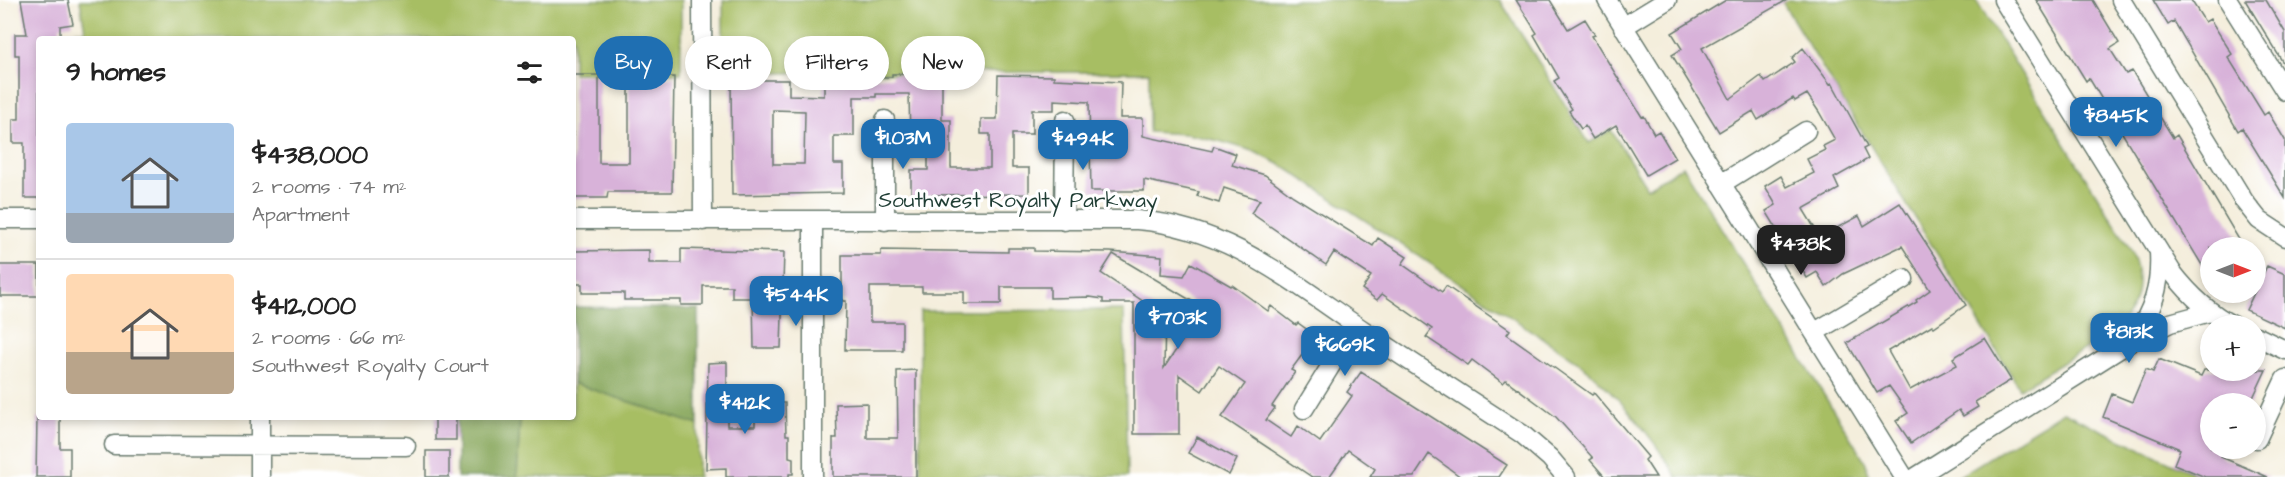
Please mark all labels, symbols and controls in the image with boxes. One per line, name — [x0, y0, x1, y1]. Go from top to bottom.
chip: Buy — [594, 36, 673, 90]
chip: Rent — [685, 36, 772, 90]
chip: Filters — [784, 36, 889, 90]
chip: New — [901, 36, 985, 90]
text: 9 homes — [66, 54, 166, 90]
icon: filters — [513, 56, 546, 89]
pin: $845K — [2074, 97, 2158, 148]
text: $845K — [2084, 102, 2148, 130]
pin: $1.03M — [854, 119, 952, 170]
pin: $494K — [1041, 120, 1125, 171]
text: $1.03M — [875, 124, 931, 152]
text: $494K — [1052, 125, 1114, 153]
text: $438,000 — [252, 137, 368, 173]
icon: home — [114, 147, 186, 219]
text: 2 rooms · 74 m² — [252, 173, 406, 201]
street label: Southwest Royalty Parkway — [878, 186, 1158, 217]
text: Apartment — [252, 201, 350, 229]
pin: $438K — [1759, 225, 1843, 276]
text: $438K — [1771, 230, 1831, 258]
north arrow — [2200, 237, 2266, 303]
map controls — [2200, 237, 2266, 459]
pin: $544K — [754, 276, 838, 327]
text: $544K — [764, 281, 828, 309]
text: $412,000 — [252, 288, 356, 324]
icon: home — [114, 298, 186, 370]
pin: $703K — [1136, 299, 1220, 350]
text: $703K — [1149, 304, 1207, 332]
pin: $813K — [2087, 313, 2171, 364]
button: + — [2200, 315, 2266, 381]
text: $813K — [2105, 318, 2153, 346]
text: 2 rooms · 66 m² — [252, 324, 406, 352]
pin: $669K — [1303, 326, 1387, 377]
text: $669K — [1315, 331, 1375, 359]
text: Southwest Royalty Court — [252, 352, 489, 380]
pin: $412K — [703, 384, 787, 435]
text: $412K — [720, 389, 770, 417]
button: − — [2200, 393, 2266, 459]

